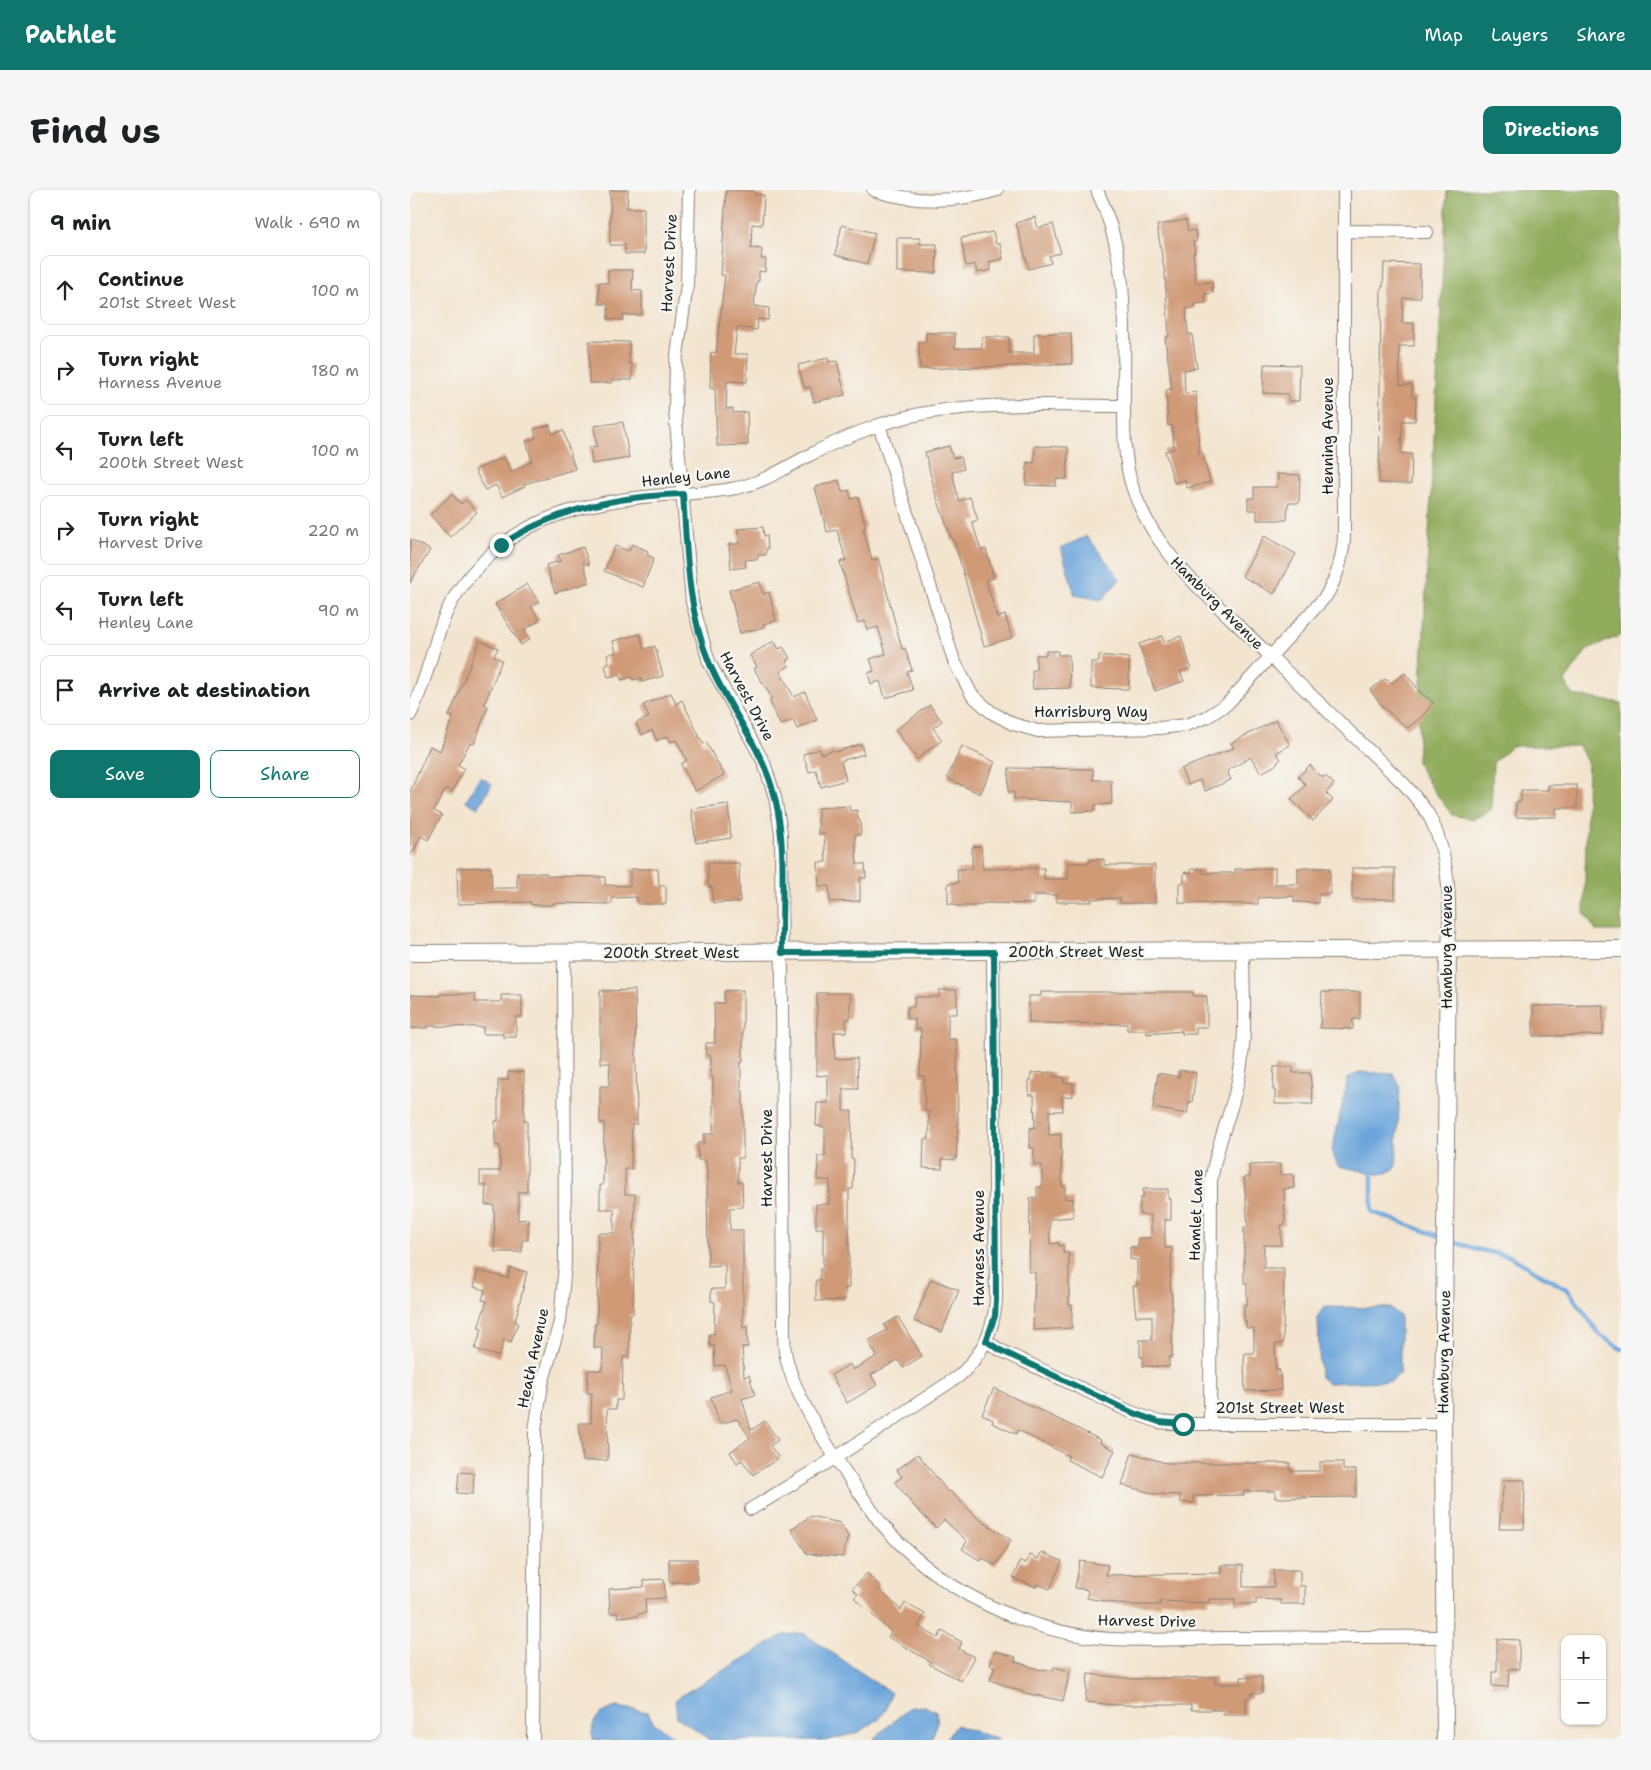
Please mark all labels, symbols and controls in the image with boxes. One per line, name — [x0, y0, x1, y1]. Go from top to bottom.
text: Pathlet — [25, 19, 116, 51]
text: Map — [1425, 23, 1463, 47]
text: Layers — [1491, 23, 1548, 47]
text: Share — [1576, 23, 1626, 47]
button: Directions — [1483, 106, 1621, 154]
text: Find us — [30, 107, 161, 154]
text: 9 min — [50, 209, 111, 237]
text: Walk · 690 m — [255, 212, 360, 233]
street label: Harvest Drive — [656, 213, 682, 313]
text: Continue — [98, 267, 184, 292]
icon: ahead — [51, 276, 79, 304]
text: 100 m — [311, 280, 359, 301]
text: 201st Street West — [98, 292, 236, 313]
text: Turn right — [98, 347, 199, 372]
icon: right — [51, 356, 79, 384]
text: 180 m — [311, 360, 359, 381]
text: Harness Avenue — [98, 372, 222, 393]
street label: Henning Avenue — [1318, 377, 1338, 495]
text: Turn left — [98, 427, 184, 452]
icon: left — [51, 436, 79, 464]
text: 100 m — [311, 440, 359, 461]
text: 200th Street West — [98, 452, 244, 473]
street label: Henley Lane — [640, 462, 732, 492]
text: Turn right — [98, 507, 199, 532]
icon: right — [51, 516, 79, 544]
text: 220 m — [307, 520, 359, 541]
text: Harvest Drive — [98, 532, 203, 553]
route end — [490, 534, 513, 557]
street label: Hamburg Avenue — [1166, 552, 1268, 654]
text: Turn left — [98, 587, 184, 612]
icon: left — [51, 596, 79, 624]
text: 90 m — [318, 600, 359, 621]
text: Henley Lane — [98, 612, 194, 633]
street label: Harvest Drive — [715, 648, 779, 744]
icon: arrive — [51, 676, 79, 704]
text: Arrive at destination — [98, 678, 310, 703]
street label: Harrisburg Way — [1034, 702, 1148, 722]
button: Save — [50, 750, 200, 798]
button: Share — [210, 750, 360, 798]
street label: Hamburg Avenue — [1437, 885, 1457, 1009]
street label: 200th Street West — [1008, 942, 1144, 962]
street label: 200th Street West — [603, 943, 739, 963]
street label: Harvest Drive — [757, 1109, 777, 1207]
street label: Hamlet Lane — [1184, 1168, 1208, 1262]
street label: Harness Avenue — [969, 1190, 989, 1306]
street label: Hamburg Avenue — [1433, 1290, 1455, 1414]
street label: Heath Avenue — [513, 1306, 553, 1410]
street label: 201st Street West — [1215, 1398, 1345, 1418]
route start — [1172, 1413, 1195, 1436]
street label: Harvest Drive — [1097, 1610, 1197, 1632]
map controls — [1561, 1635, 1606, 1725]
button: + — [1561, 1635, 1606, 1680]
button: − — [1561, 1680, 1606, 1725]

